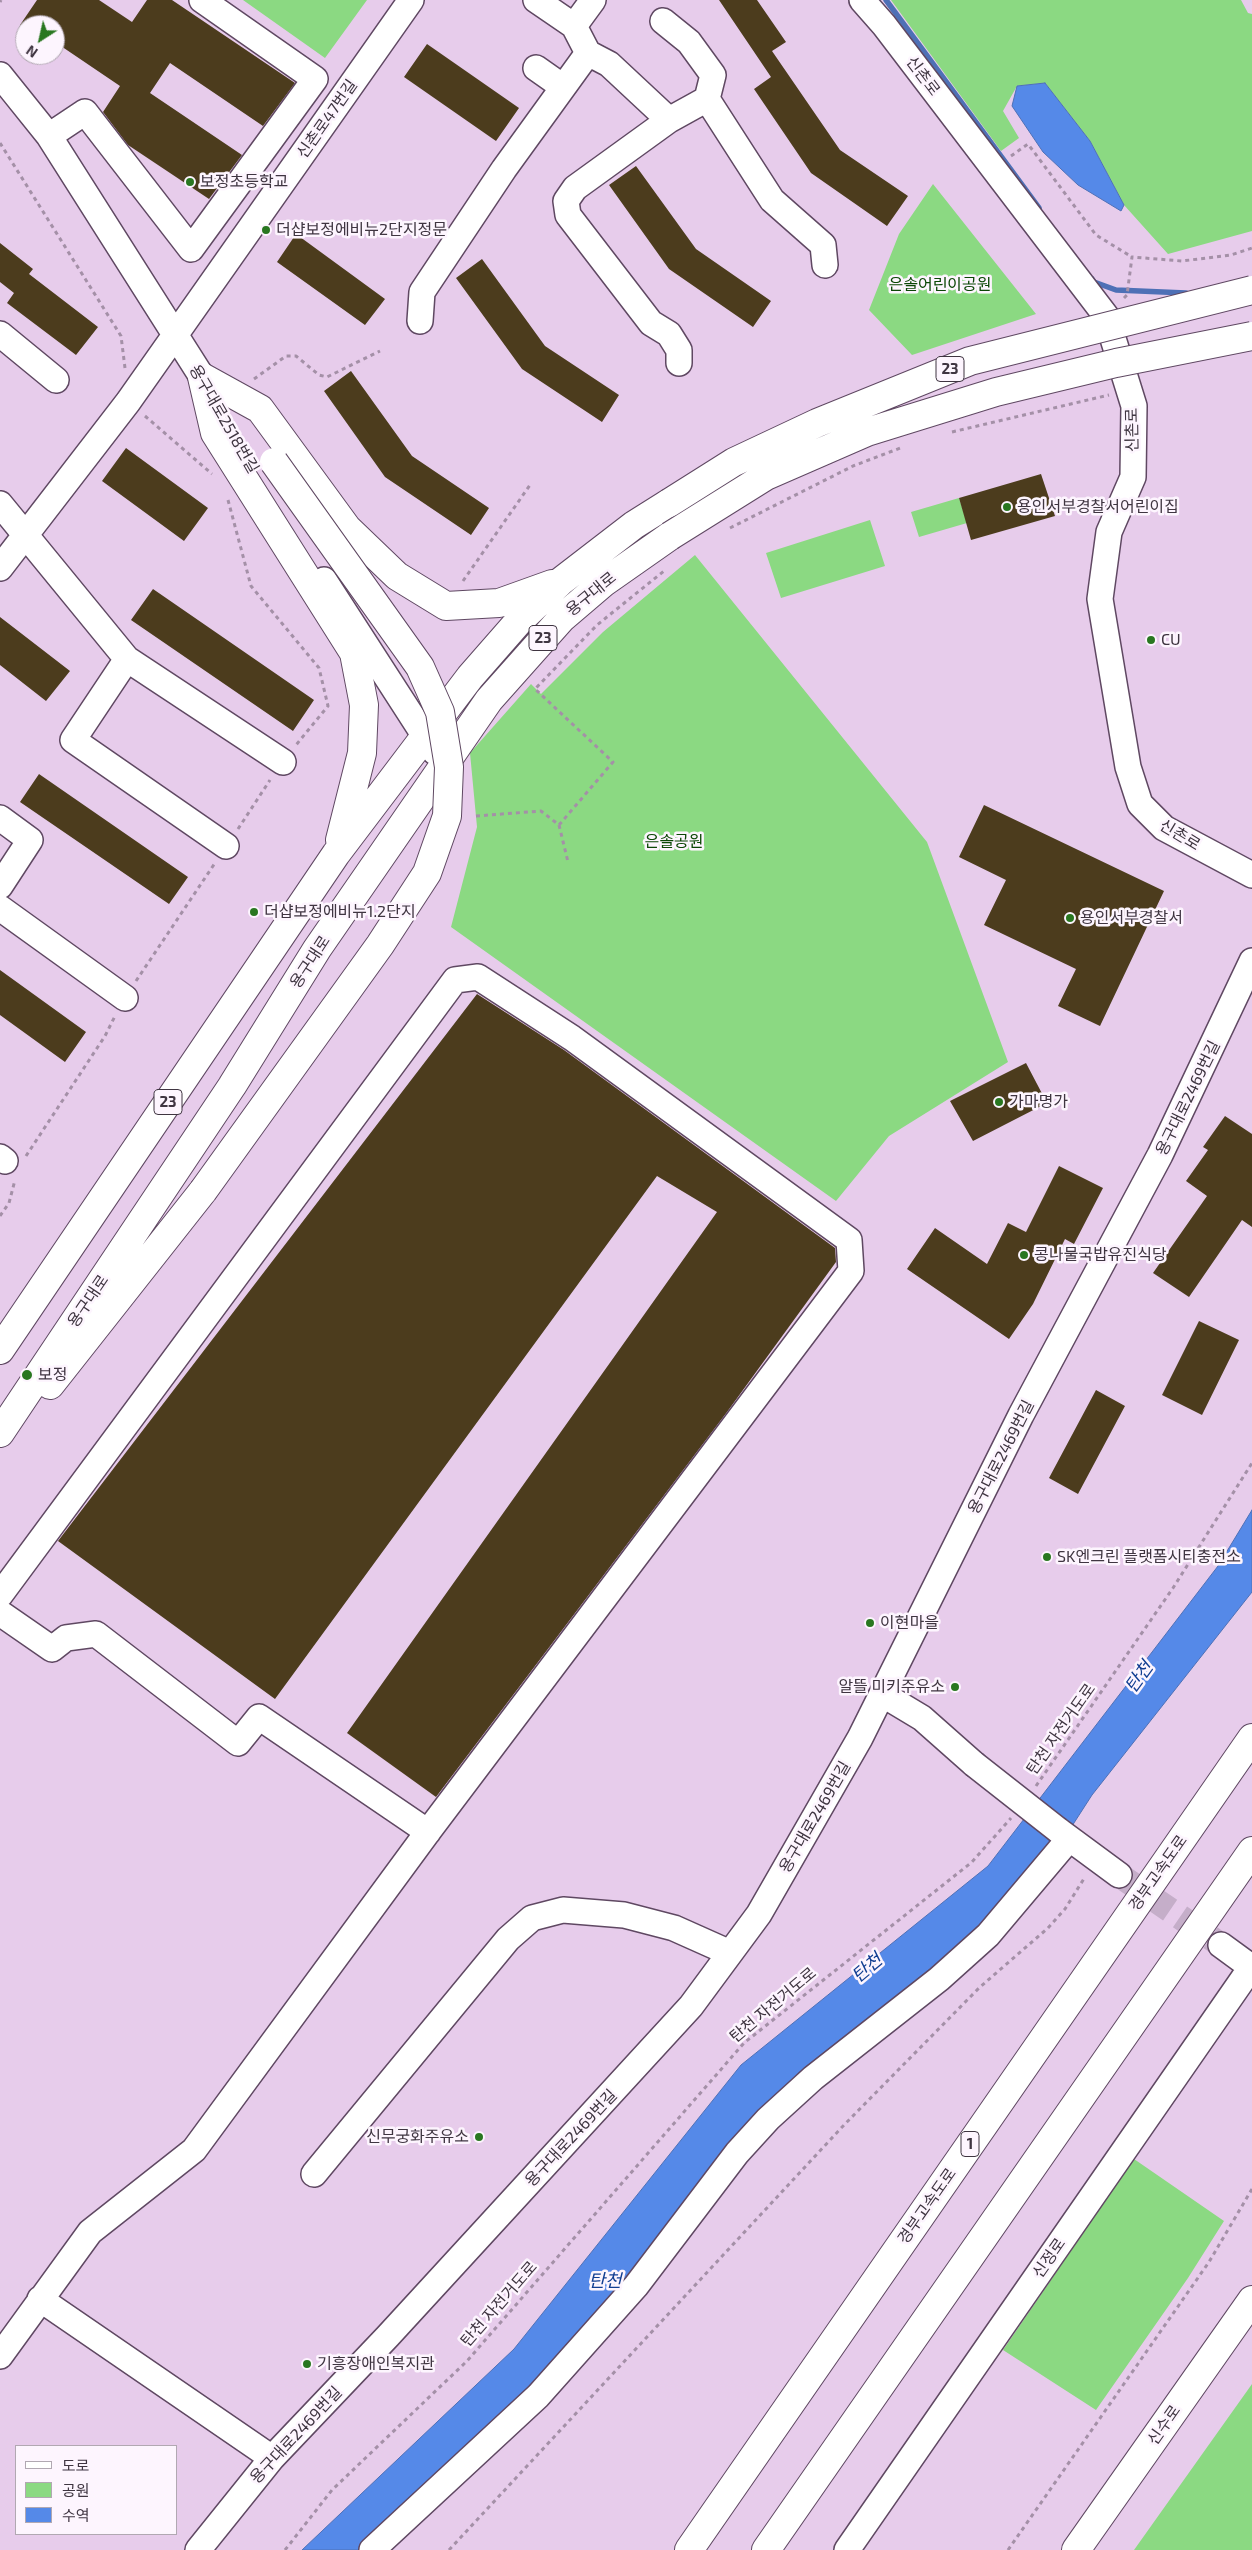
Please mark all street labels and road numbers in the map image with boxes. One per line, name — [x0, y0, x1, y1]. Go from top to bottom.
street label: 신촌로 — [902, 53, 944, 99]
street label: 신촌로47번길 — [293, 76, 361, 162]
road number: 23 — [936, 356, 964, 382]
street label: 용구대로2518번길 — [185, 361, 263, 477]
street label: 신촌로 — [1122, 408, 1142, 452]
street label: 용구대로 — [562, 568, 620, 620]
road number: 23 — [529, 626, 557, 650]
street label: 신촌로 — [1156, 815, 1204, 855]
street label: 용구대로 — [286, 932, 334, 992]
street label: 용구대로2469번길 — [1152, 1037, 1224, 1159]
road number: 23 — [154, 1090, 182, 1114]
street label: 용구대로 — [64, 1271, 112, 1331]
street label: 용구대로2469번길 — [964, 1397, 1038, 1517]
street label: 탄천 자전거도로 — [1023, 1680, 1099, 1778]
street label: 용구대로2469번길 — [775, 1758, 855, 1876]
street label: 경부고속도로 — [1125, 1831, 1191, 1915]
street label: 탄천 자전거도로 — [726, 1963, 820, 2047]
street label: 용구대로2469번길 — [521, 2086, 621, 2190]
road number: 1 — [961, 2132, 979, 2156]
street label: 경부고속도로 — [894, 2164, 960, 2248]
street label: 신정로 — [1028, 2234, 1070, 2282]
street label: 탄천 자전거도로 — [457, 2257, 541, 2351]
street label: 용구대로2469번길 — [246, 2383, 346, 2487]
street label: 신수로 — [1143, 2401, 1185, 2449]

